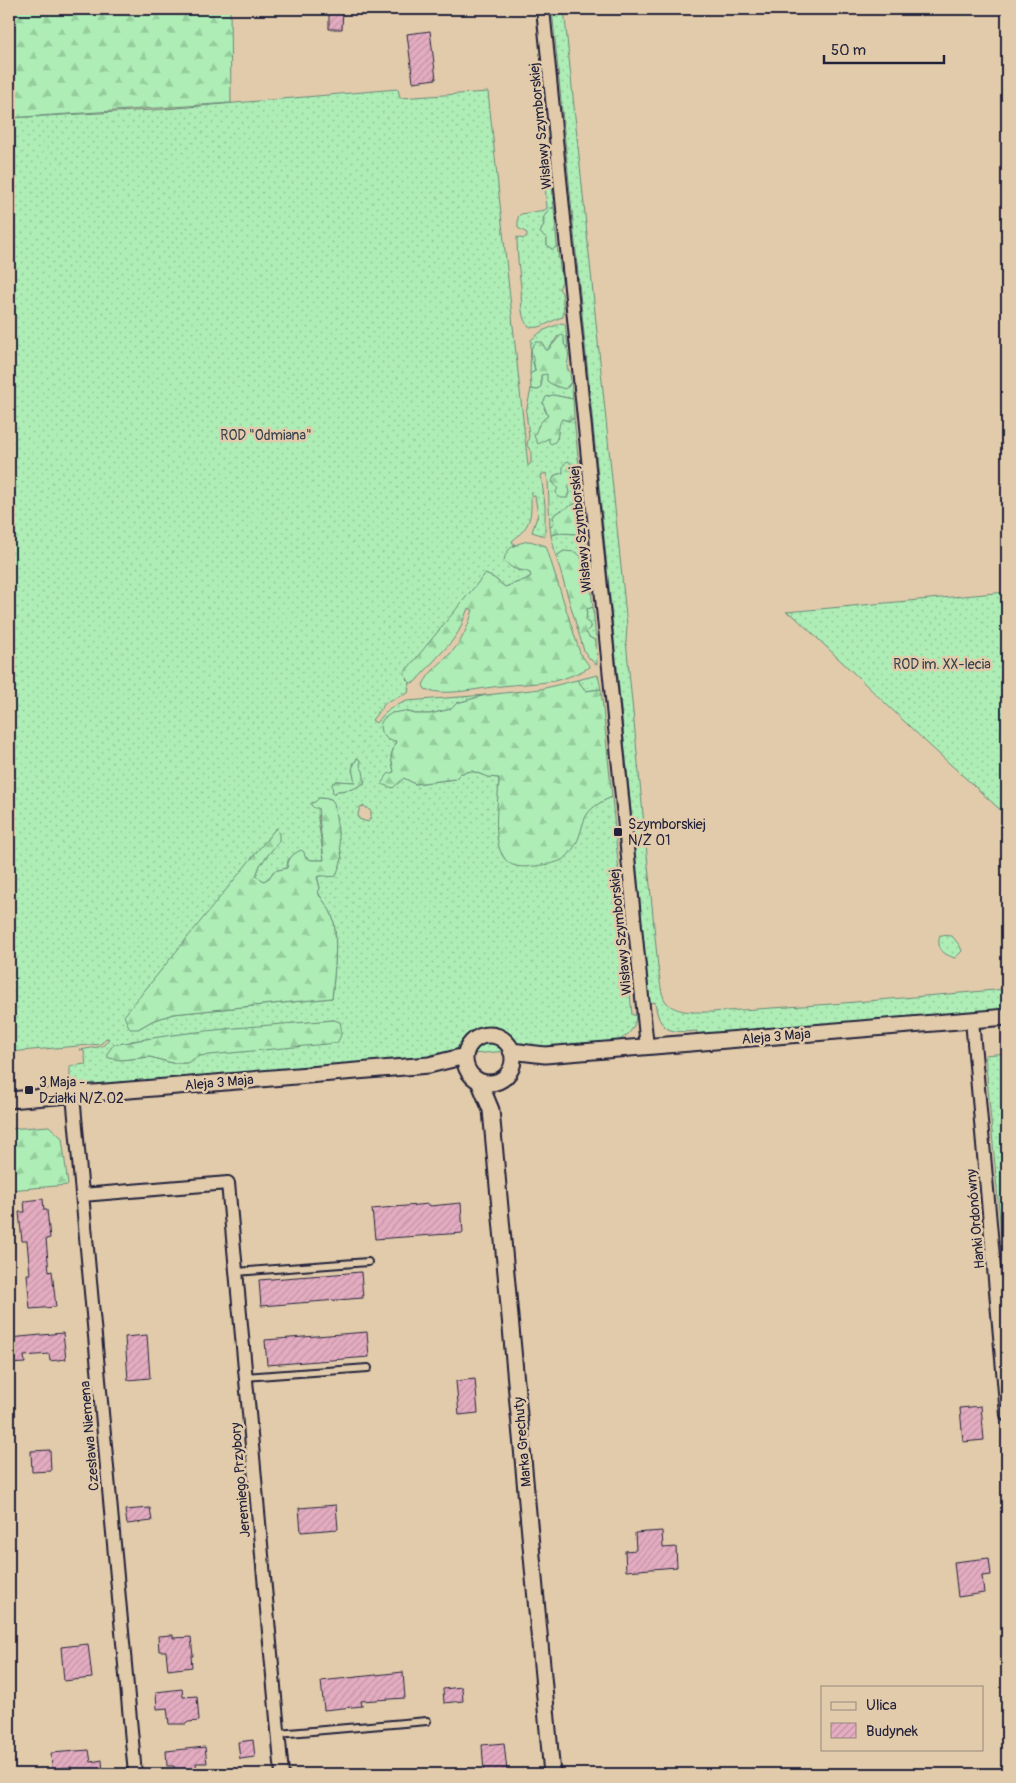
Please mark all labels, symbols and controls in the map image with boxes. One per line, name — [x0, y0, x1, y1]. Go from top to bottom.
scale bar — [824, 32, 944, 64]
text: 50 m — [831, 41, 866, 60]
street label: Wisławy Szymborskiej — [525, 62, 556, 190]
park label: ROD "Odmiana" — [220, 427, 312, 444]
street label: Wisławy Szymborskiej — [565, 465, 596, 593]
park label: ROD im. XX-lecia — [893, 656, 991, 673]
place label: Szymborskiej N/Ż 01 — [628, 816, 706, 849]
marker: Szymborskiej N/Ż 01 — [612, 826, 624, 838]
street label: Wisławy Szymborskiej — [605, 868, 636, 996]
street label: Aleja 3 Maja — [741, 1025, 811, 1048]
street label: Aleja 3 Maja — [184, 1071, 254, 1094]
place label: 3 Maja - Działki N/Ż 02 — [39, 1074, 124, 1107]
marker: 3 Maja - Działki N/Ż 02 — [23, 1084, 35, 1096]
street label: Hanki Ordonówny — [963, 1168, 988, 1270]
street label: Czesława Niemena — [76, 1380, 103, 1492]
street label: Marka Grechuty — [510, 1396, 535, 1488]
street label: Jeremiego Przybory — [227, 1422, 254, 1538]
legend — [821, 1686, 984, 1750]
text: Ulica — [866, 1696, 897, 1715]
text: Budynek — [866, 1722, 919, 1741]

